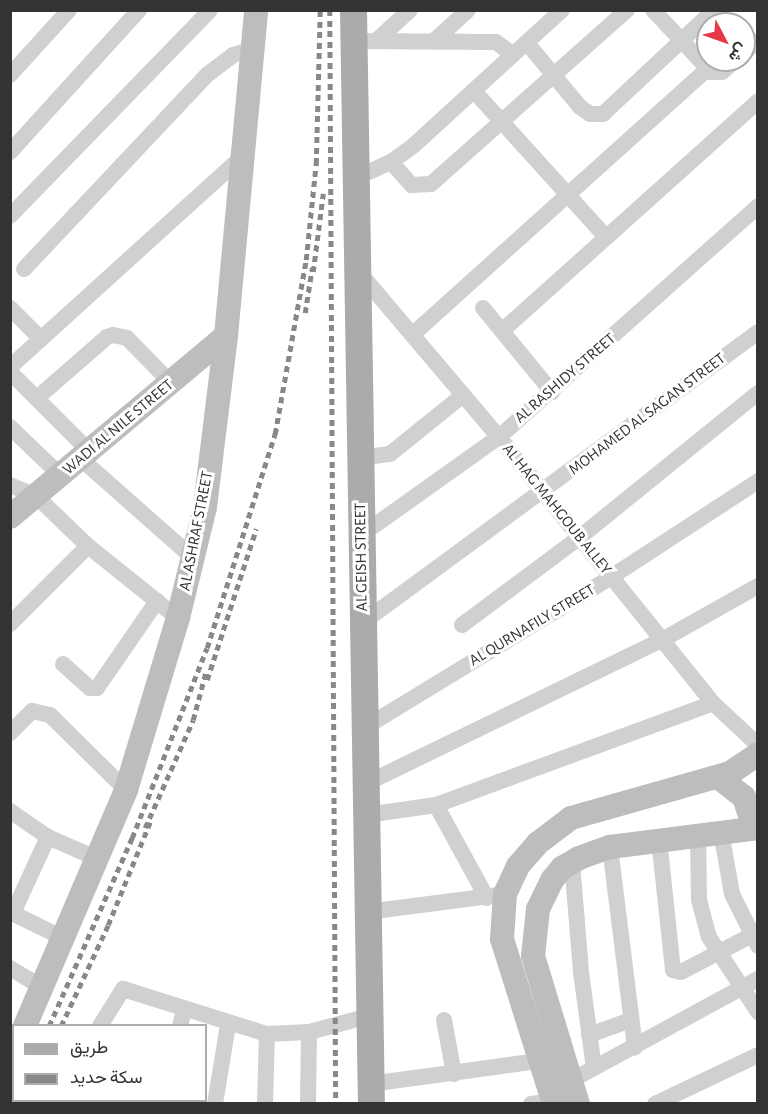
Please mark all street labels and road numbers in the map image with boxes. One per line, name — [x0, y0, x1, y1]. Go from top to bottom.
street label: AL RASHIDY STREET — [511, 329, 619, 427]
street label: MOHAMED AL SAGAN STREET — [565, 349, 729, 479]
street label: WADI AL NILE STREET — [59, 375, 177, 479]
street label: AL HAG MAHGOUB ALLEY — [498, 440, 616, 578]
street label: AL ASHRAF STREET — [175, 470, 217, 592]
street label: AL GEISH STREET — [350, 503, 372, 611]
street label: AL QURNAFILY STREET — [466, 580, 598, 670]

